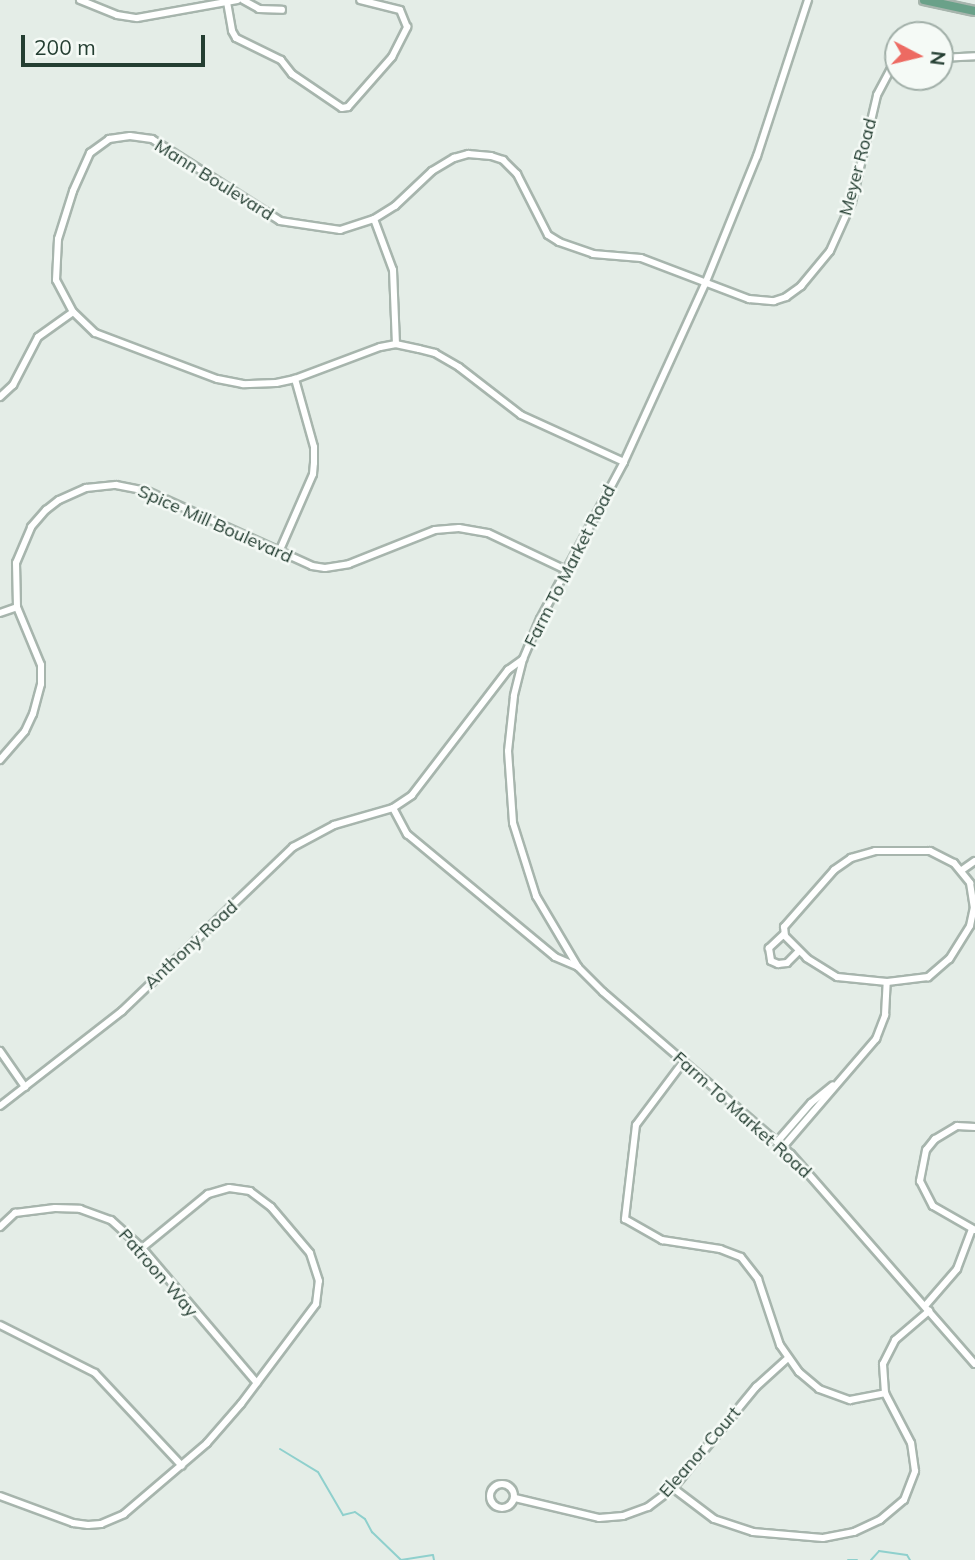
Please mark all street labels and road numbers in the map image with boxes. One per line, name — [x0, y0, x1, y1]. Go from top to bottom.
street label: Meyer Road — [835, 116, 881, 218]
street label: Mann Boulevard — [150, 135, 278, 225]
street label: Spice Mill Boulevard — [134, 480, 296, 568]
street label: Farm To Market Road — [520, 481, 620, 651]
street label: Anthony Road — [140, 896, 242, 994]
street label: Farm To Market Road — [668, 1047, 816, 1183]
street label: Patroon Way — [114, 1224, 202, 1322]
street label: Eleanor Court — [655, 1402, 745, 1502]

